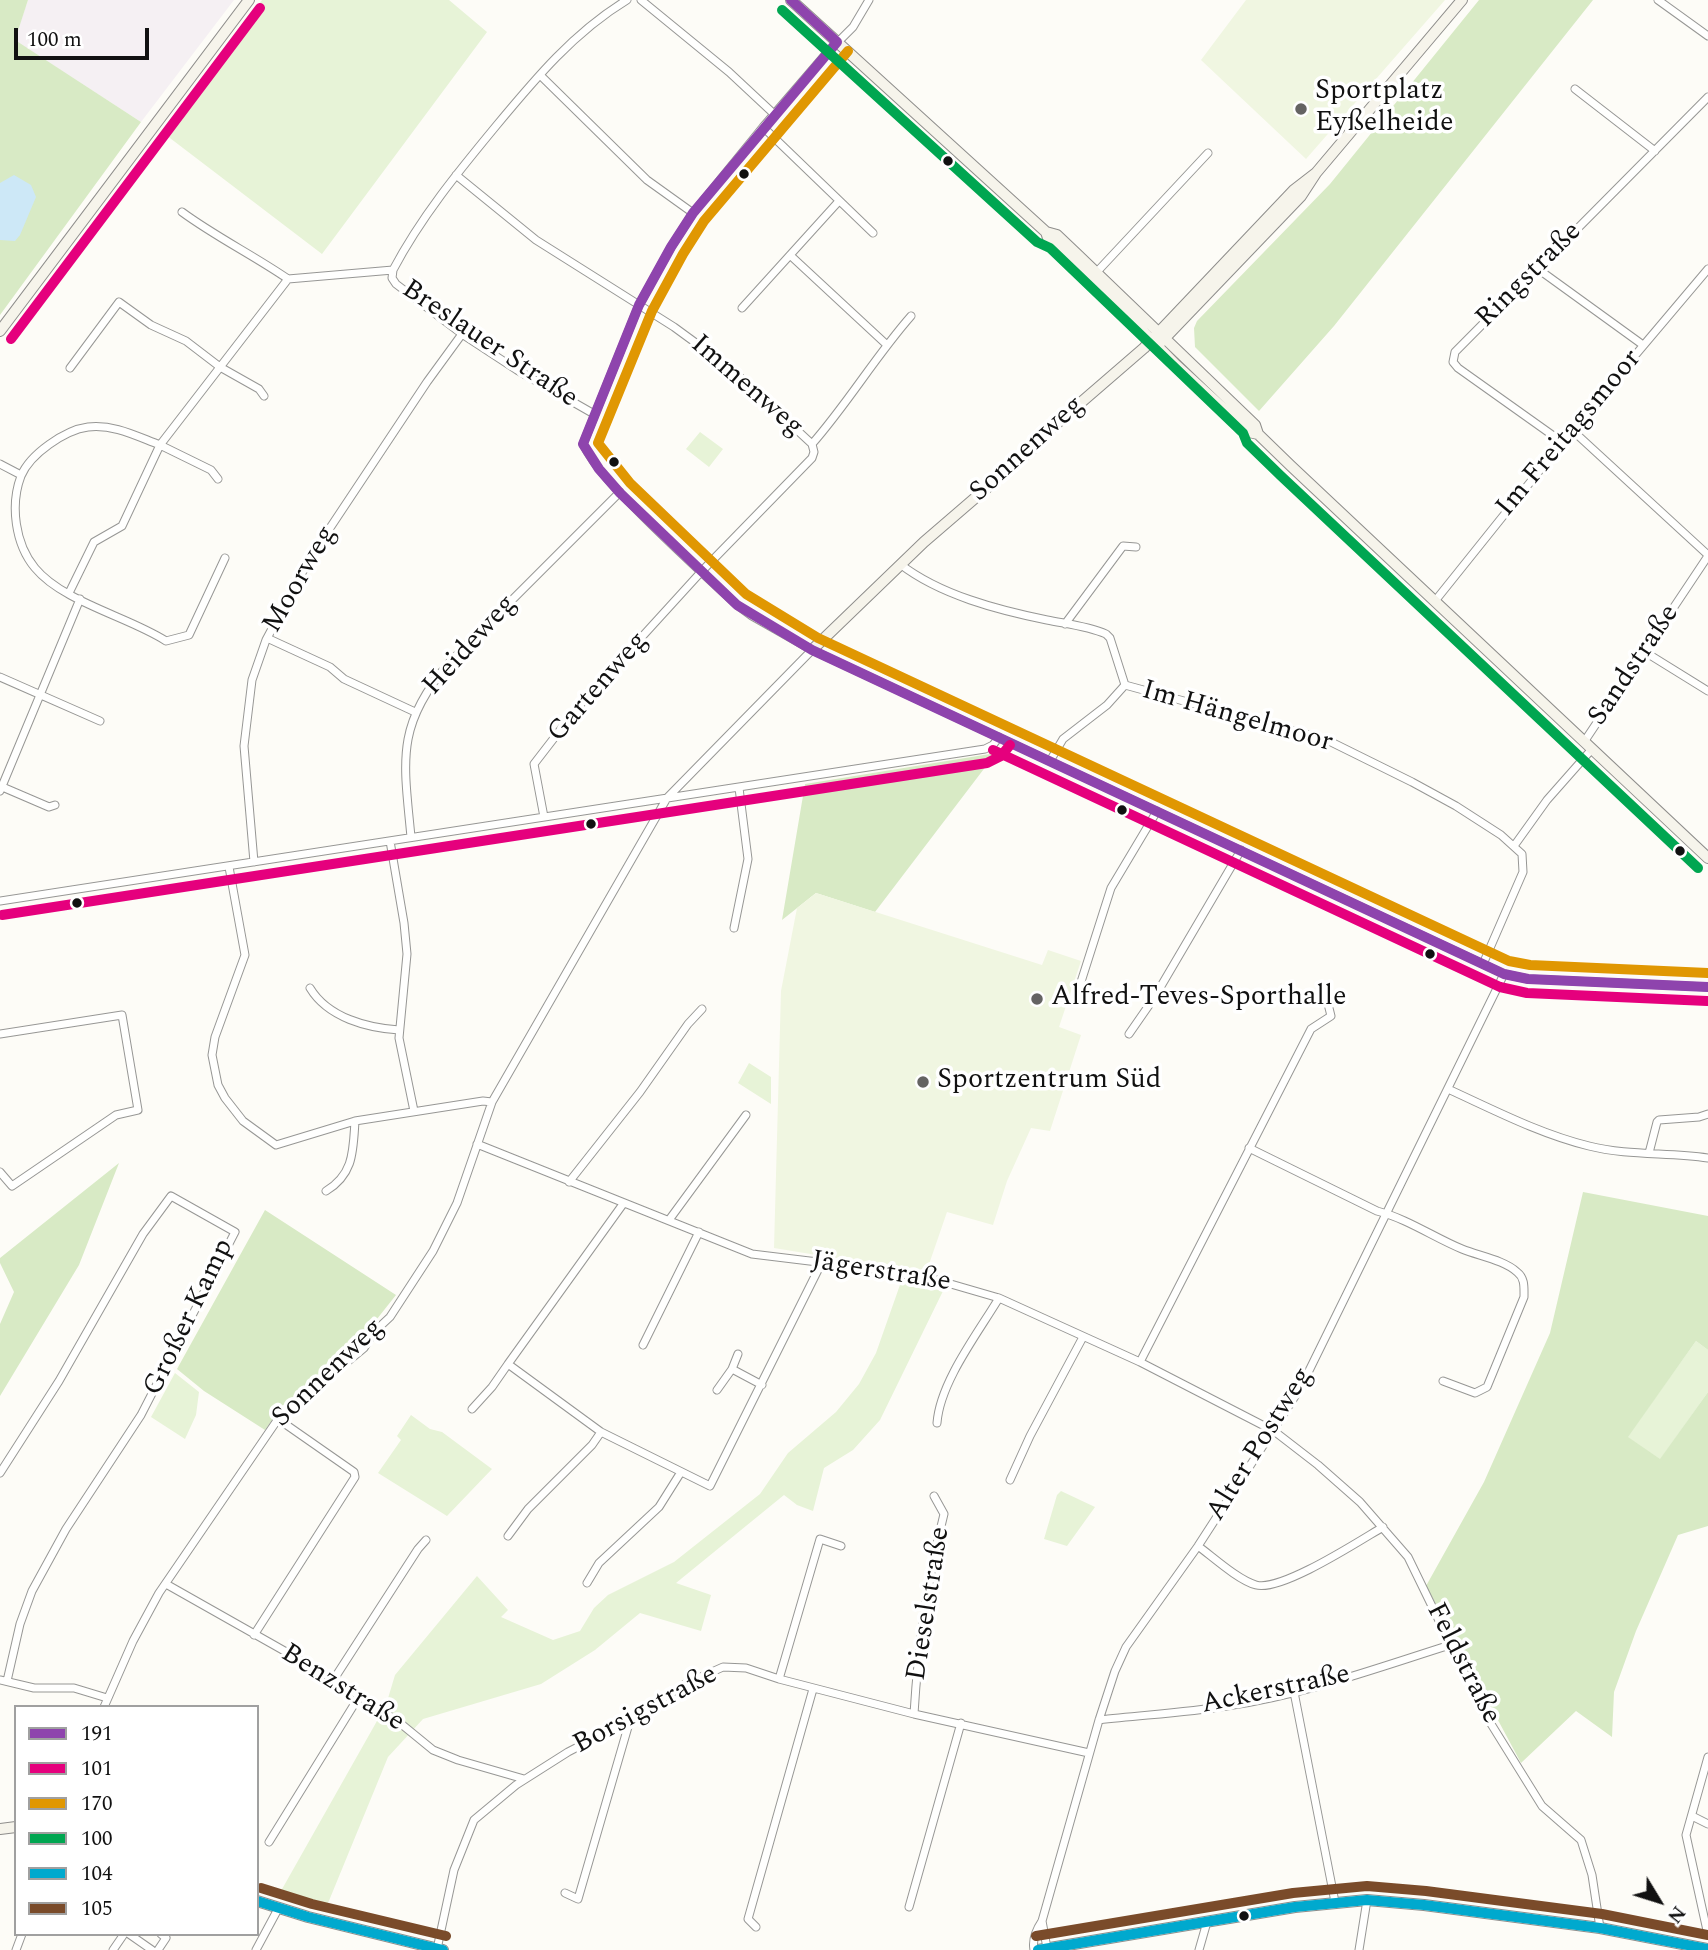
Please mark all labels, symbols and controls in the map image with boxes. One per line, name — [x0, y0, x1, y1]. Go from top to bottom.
scale bar — [18, 14, 152, 58]
text: 100 m — [27, 24, 82, 56]
place label: Sportplatz Eyßelheide — [1315, 76, 1453, 142]
marker: Sportplatz Eyßelheide — [1293, 101, 1309, 117]
unlabelled marker — [941, 154, 955, 168]
unlabelled marker — [737, 167, 751, 181]
street label: Ringstraße — [1470, 216, 1590, 336]
street label: Breslauer Straße — [394, 274, 584, 416]
street label: Immenweg — [683, 329, 809, 445]
street label: Im Freitagsmoor — [1490, 344, 1650, 524]
street label: Sonnenweg — [964, 390, 1092, 510]
unlabelled marker — [607, 455, 621, 469]
street label: Moorweg — [257, 520, 345, 640]
street label: Heideweg — [417, 589, 525, 703]
street label: Sandstraße — [1582, 599, 1688, 733]
street label: Gartenweg — [542, 626, 656, 750]
street label: Im Hängelmoor — [1138, 675, 1336, 761]
unlabelled marker — [1115, 803, 1129, 817]
unlabelled marker — [584, 817, 598, 831]
unlabelled marker — [1673, 844, 1687, 858]
unlabelled marker — [70, 896, 84, 910]
unlabelled marker — [1423, 947, 1437, 961]
place label: Alfred-Teves-Sporthalle — [1051, 982, 1347, 1016]
marker: Alfred-Teves-Sporthalle — [1029, 991, 1045, 1007]
place label: Sportzentrum Süd — [937, 1065, 1161, 1099]
marker: Sportzentrum Süd — [915, 1074, 931, 1090]
street label: Großer Kamp — [138, 1234, 242, 1402]
street label: Jägerstraße — [809, 1245, 953, 1301]
street label: Sonnenweg — [266, 1312, 392, 1436]
street label: Alter Postweg — [1200, 1362, 1322, 1528]
street label: Dieselstraße — [901, 1525, 959, 1683]
street label: Feldstraße — [1417, 1598, 1507, 1730]
street label: Benzstraße — [274, 1638, 410, 1740]
street label: Borsigstraße — [568, 1659, 724, 1763]
street label: Ackerstraße — [1199, 1659, 1353, 1723]
legend — [14, 1705, 259, 1936]
text: 191 — [81, 1718, 113, 1750]
text: 101 — [81, 1753, 113, 1785]
text: 170 — [81, 1788, 113, 1820]
text: 100 — [81, 1823, 113, 1855]
text: 104 — [81, 1858, 113, 1890]
north arrow — [1624, 1866, 1694, 1936]
text: 105 — [81, 1893, 113, 1925]
text: N — [1660, 1899, 1692, 1929]
unlabelled marker — [1237, 1909, 1251, 1923]

